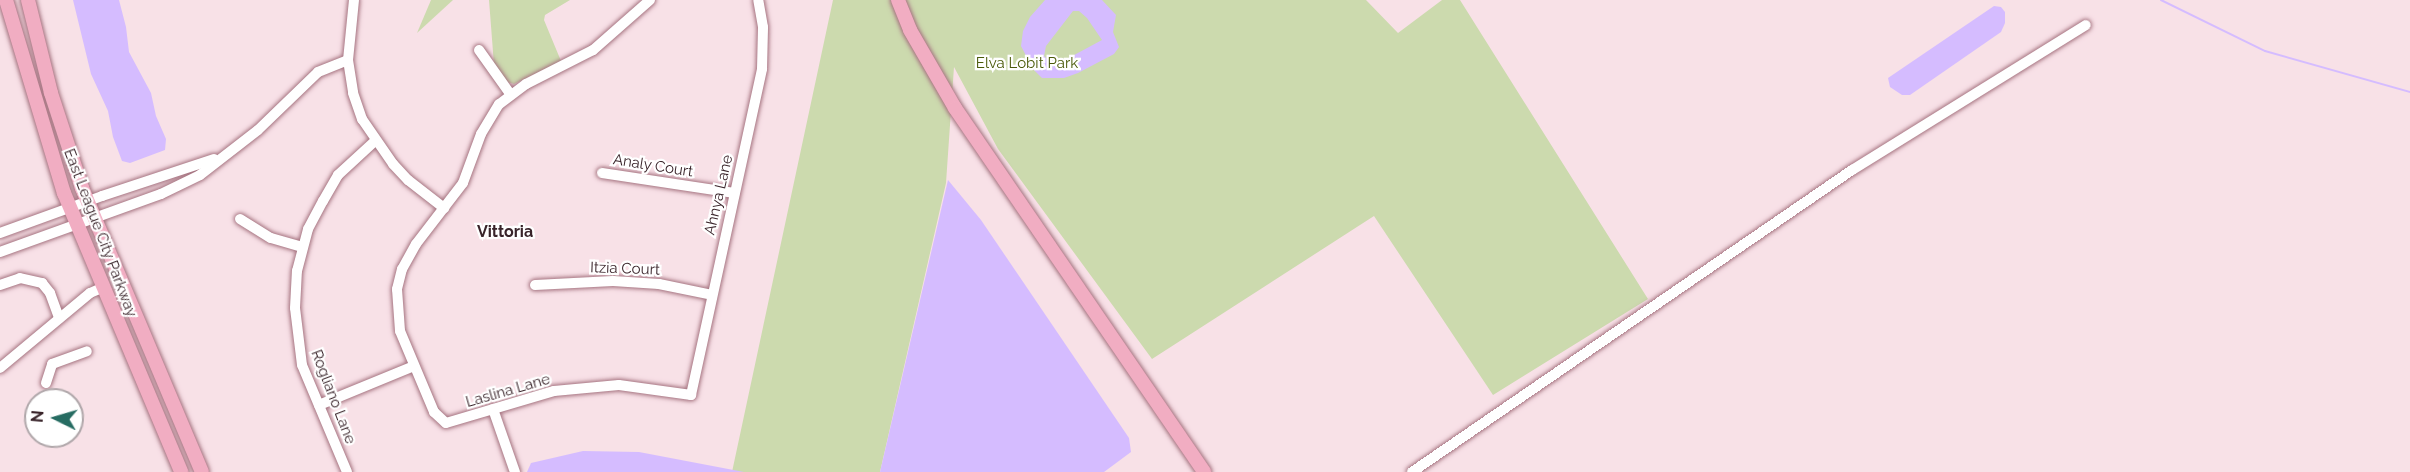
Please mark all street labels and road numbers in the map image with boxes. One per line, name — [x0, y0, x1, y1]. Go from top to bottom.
street label: East League City Parkway — [60, 146, 140, 320]
street label: Analy Court — [611, 151, 695, 181]
street label: Ahnya Lane — [701, 153, 737, 237]
street label: Itzia Court — [590, 259, 660, 279]
street label: Rogliano Lane — [307, 347, 359, 447]
street label: Laslina Lane — [464, 370, 552, 412]

